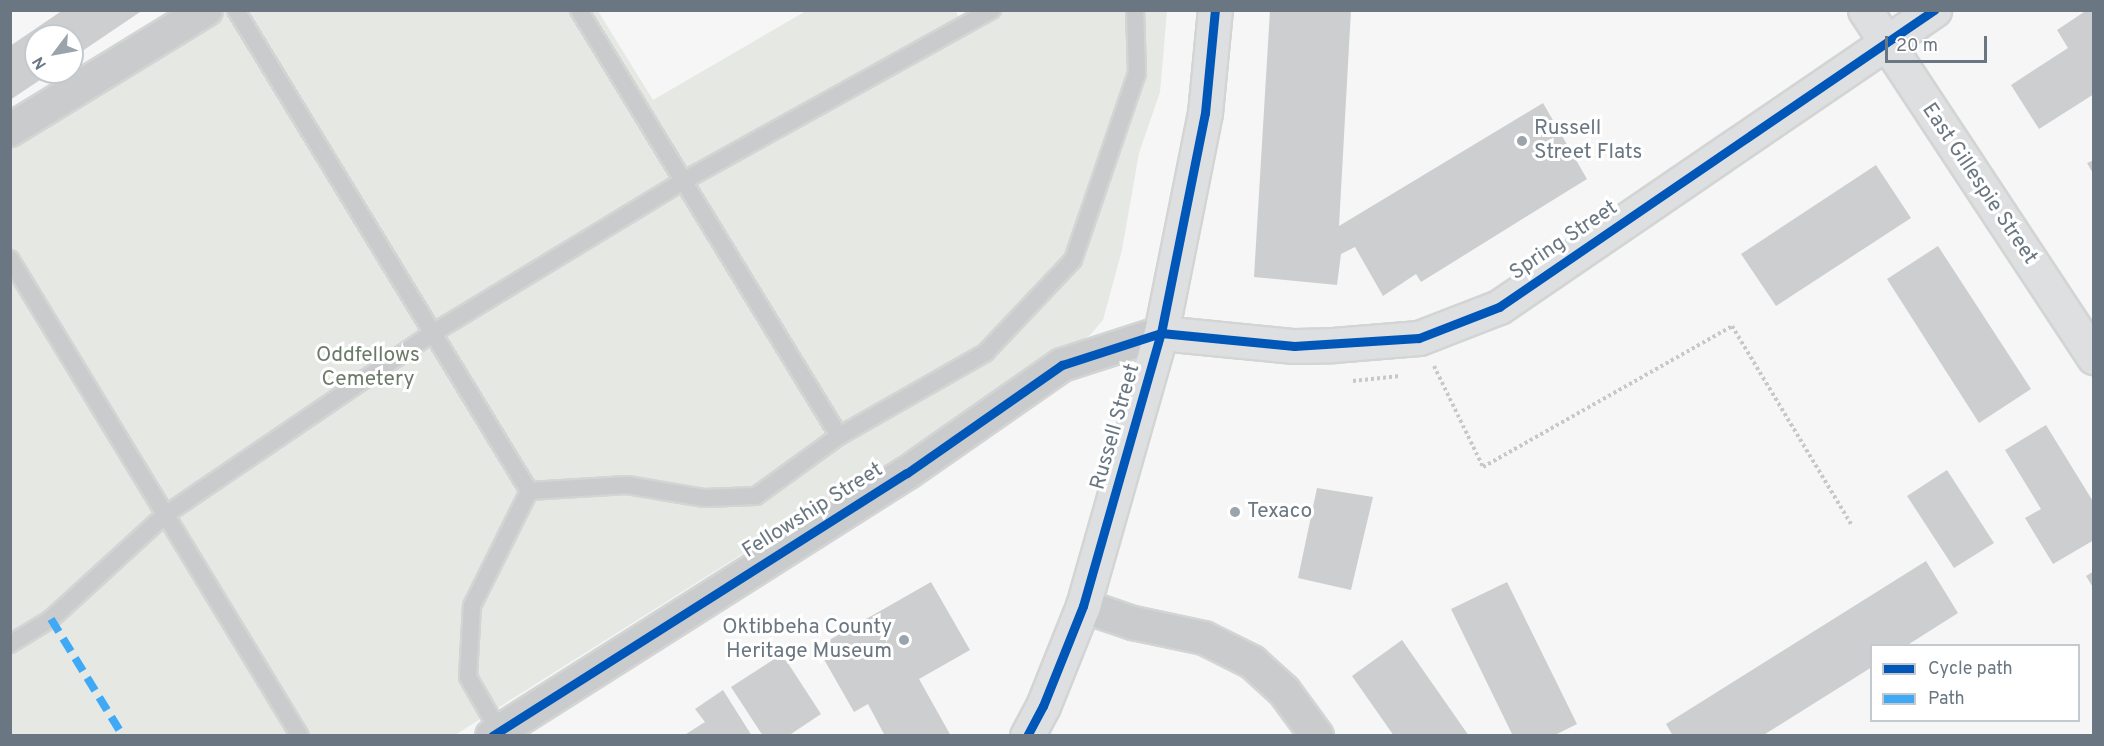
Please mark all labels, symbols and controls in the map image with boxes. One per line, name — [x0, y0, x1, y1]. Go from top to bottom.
north arrow — [24, 24, 84, 84]
scale bar — [1888, 24, 1990, 62]
text: 20 m — [1896, 35, 1938, 58]
text: N — [29, 52, 52, 73]
street label: East Gillespie Street — [1916, 99, 2042, 269]
place label: Russell Street Flats — [1534, 116, 1642, 166]
marker: Russell Street Flats — [1515, 134, 1529, 148]
street label: Spring Street — [1505, 196, 1623, 286]
park label: Oddfellows Cemetery — [316, 343, 420, 393]
street label: Russell Street — [1086, 361, 1146, 493]
street label: Fellowship Street — [738, 458, 888, 564]
place label: Texaco — [1247, 499, 1312, 525]
marker: Texaco — [1228, 505, 1242, 519]
place label: Oktibbeha County Heritage Museum — [722, 615, 892, 665]
marker: Oktibbeha County Heritage Museum — [897, 633, 911, 647]
legend — [1870, 644, 2080, 722]
text: Cycle path — [1928, 658, 2013, 681]
text: Path — [1928, 688, 1965, 711]

